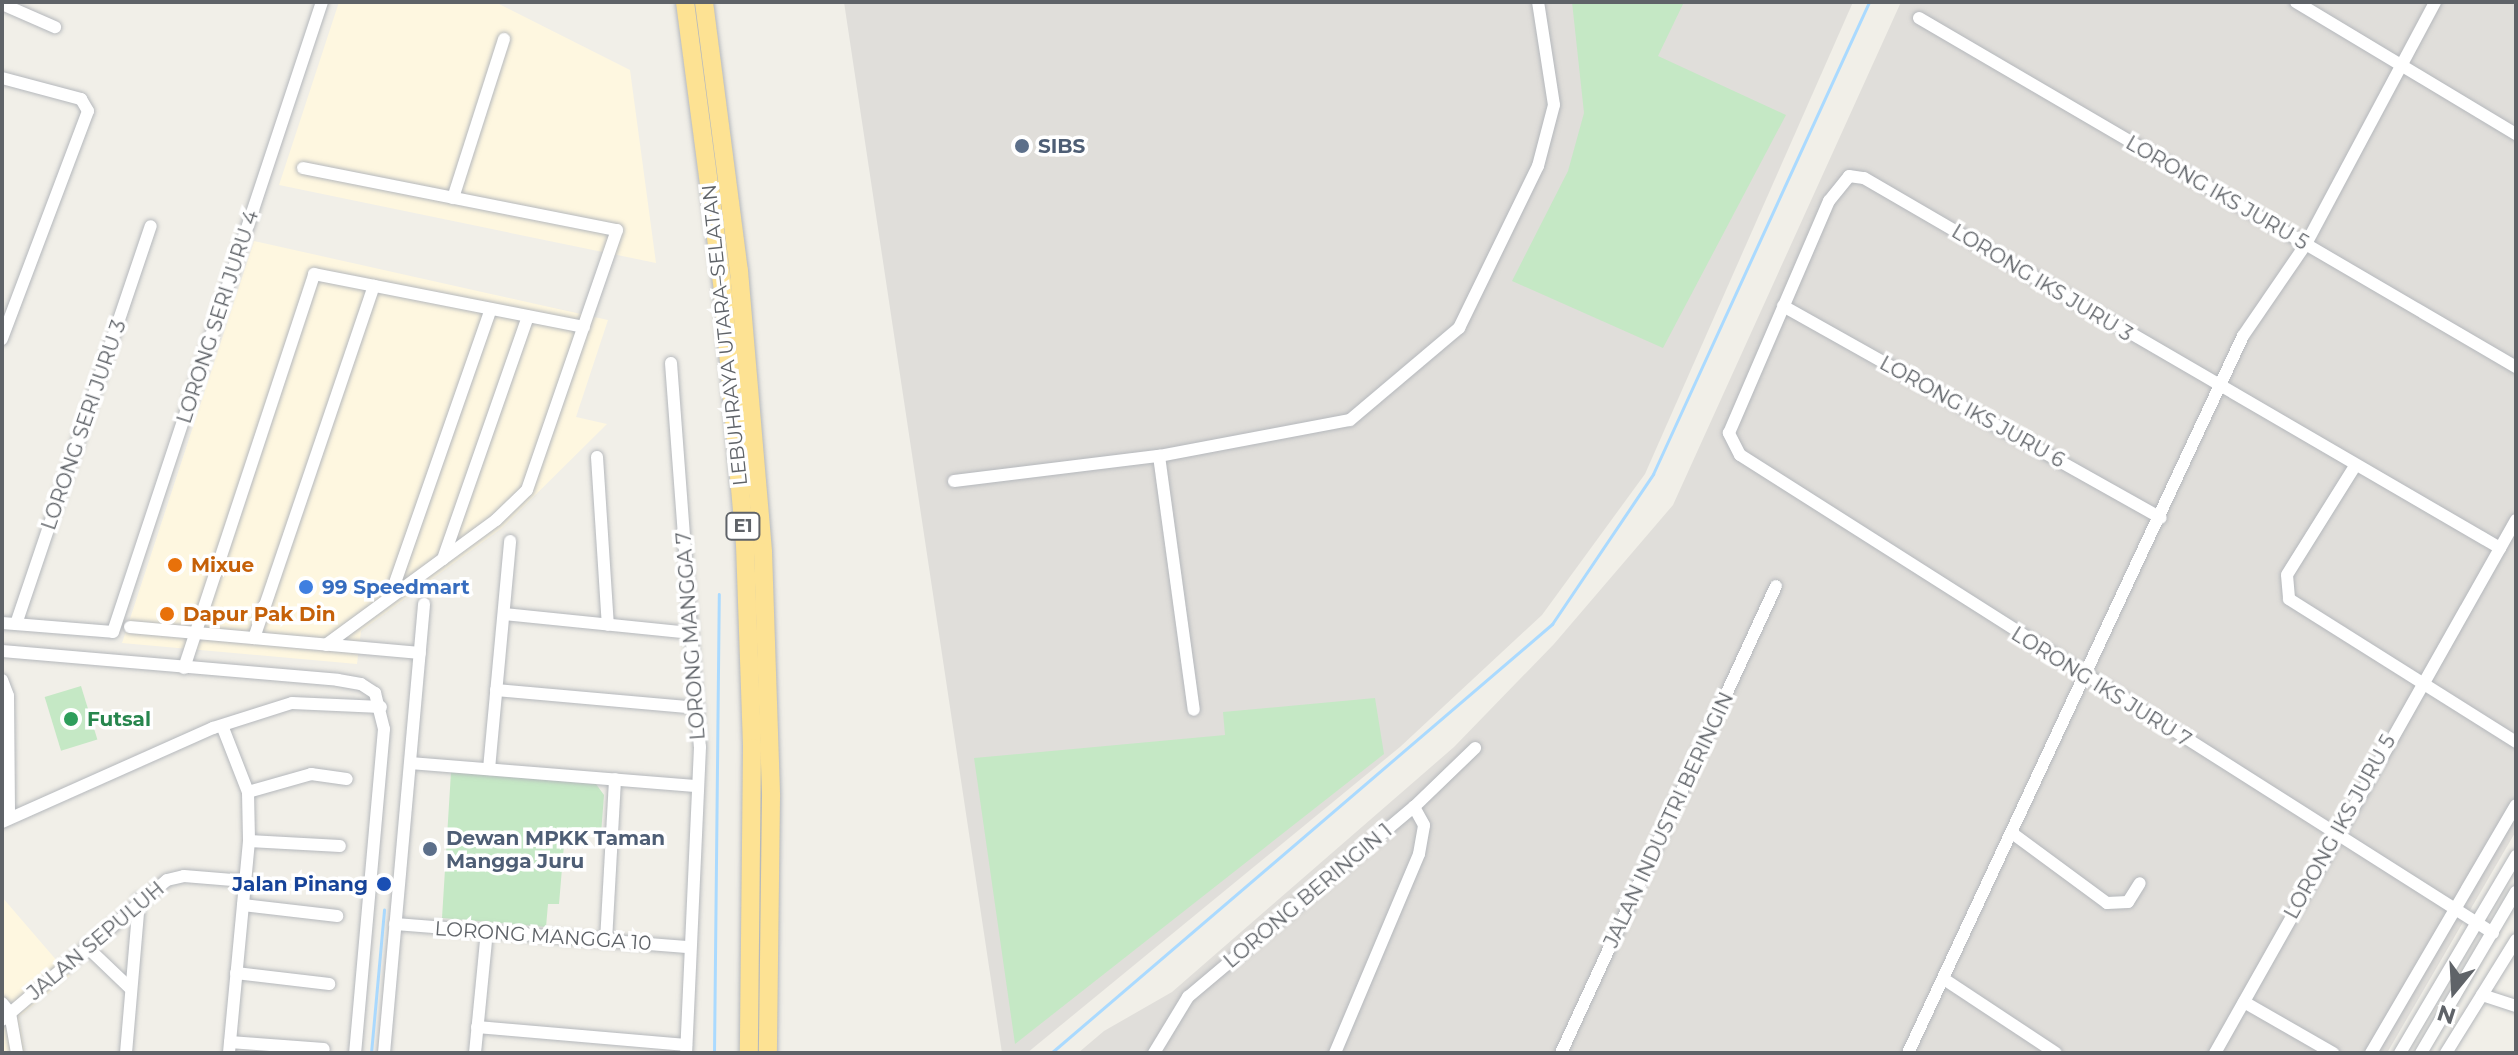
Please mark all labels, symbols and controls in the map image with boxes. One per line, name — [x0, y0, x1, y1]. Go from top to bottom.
street label: LORONG IKS JURU 5 — [2121, 131, 2313, 255]
place label: SIBS — [1038, 134, 1085, 158]
marker: SIBS — [1013, 137, 1031, 155]
street label: LEBUHRAYA UTARA–SELATAN — [697, 183, 753, 487]
street label: LORONG SERI JURU 4 — [172, 207, 264, 427]
street label: LORONG IKS JURU 3 — [1947, 219, 2137, 347]
street label: LORONG SERI JURU 3 — [37, 317, 131, 533]
street label: LORONG IKS JURU 6 — [1875, 351, 2069, 473]
road number: E1 — [725, 512, 761, 540]
street label: LORONG MANGGA 7 — [672, 531, 710, 741]
place label: Mixue — [191, 553, 254, 577]
marker: Mixue — [166, 556, 184, 574]
place label: 99 Speedmart — [322, 575, 470, 599]
marker: 99 Speedmart — [297, 578, 315, 596]
place label: Dapur Pak Din — [183, 602, 335, 626]
marker: Dapur Pak Din — [158, 605, 176, 623]
street label: LORONG IKS JURU 7 — [2007, 622, 2195, 752]
street label: JALAN INDUSTRI BERINGIN — [1599, 689, 1739, 951]
place label: Futsal — [87, 707, 151, 731]
marker: Futsal — [62, 710, 80, 728]
street label: LORONG IKS JURU 5 — [2279, 731, 2401, 923]
street label: LORONG BERINGIN 1 — [1219, 819, 1397, 973]
place label: Dewan MPKK Taman Mangga Juru — [446, 826, 665, 873]
marker: Dewan MPKK Taman Mangga Juru — [421, 840, 439, 858]
place label: Jalan Pinang — [232, 872, 368, 896]
marker: Jalan Pinang — [375, 875, 393, 893]
street label: JALAN SEPULUH — [23, 877, 169, 1005]
street label: LORONG MANGGA 10 — [434, 916, 652, 956]
north arrow — [2414, 951, 2494, 1031]
text: N — [2434, 999, 2459, 1030]

